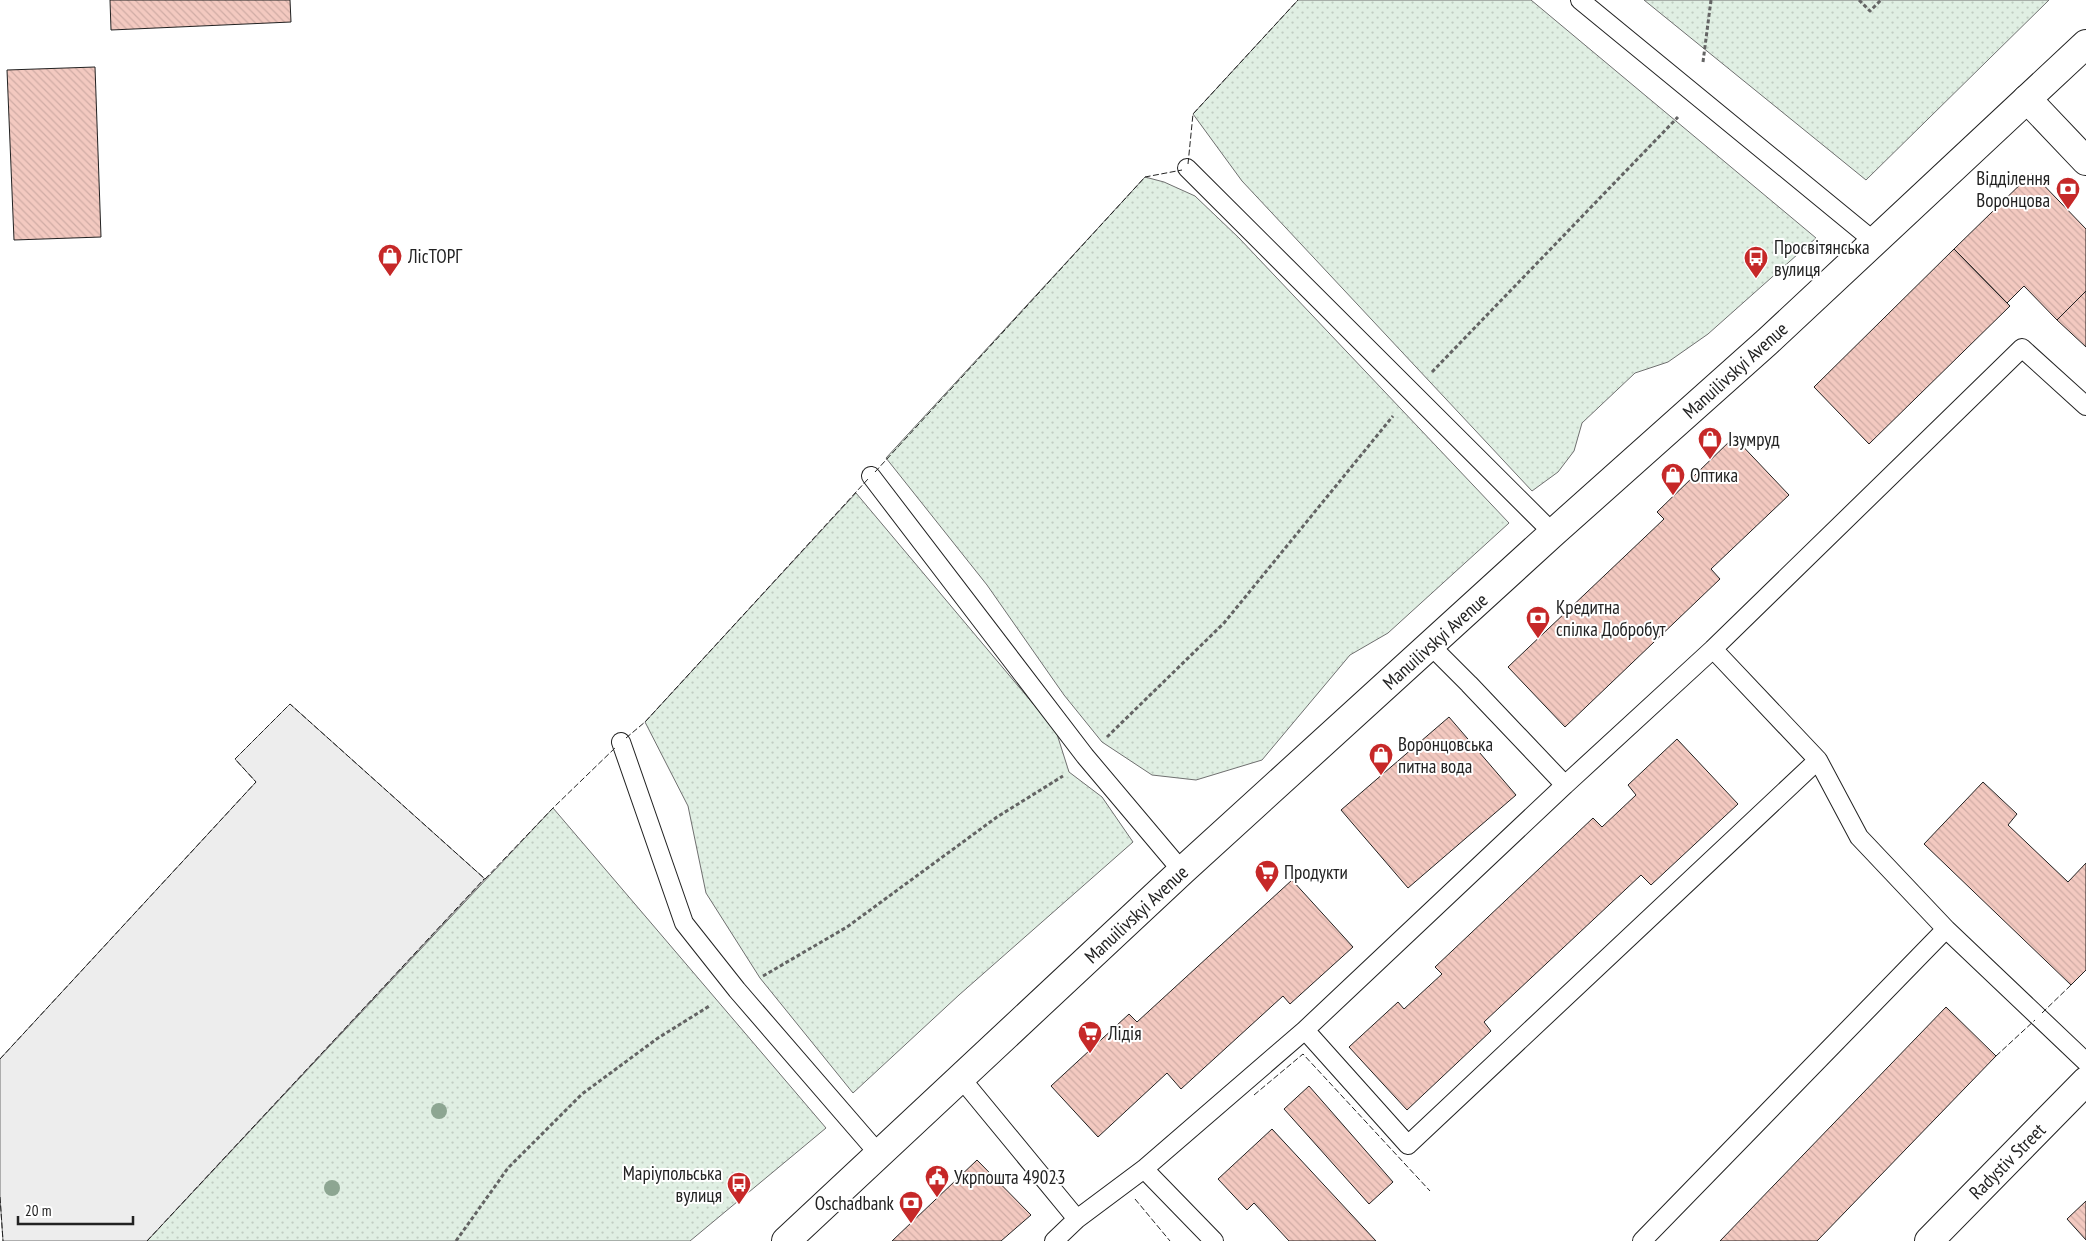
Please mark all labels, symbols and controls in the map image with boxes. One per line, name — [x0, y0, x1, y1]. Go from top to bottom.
place label: Відділення Воронцова — [1976, 166, 2050, 212]
bank icon: Відділення Воронцова — [2055, 176, 2081, 210]
place label: Просвітянська вулиця — [1774, 235, 1870, 281]
shop icon: ЛісТОРГ — [377, 243, 403, 277]
place label: ЛісТОРГ — [407, 244, 463, 268]
bus stop icon: Просвітянська вулиця — [1743, 245, 1769, 279]
street label: Manuilivskyi Avenue — [1678, 316, 1793, 423]
shop icon: Ізумруд — [1697, 426, 1723, 460]
place label: Ізумруд — [1728, 427, 1780, 451]
shop icon: Оптика — [1660, 462, 1686, 496]
place label: Оптика — [1690, 463, 1738, 487]
street label: Manuilivskyi Avenue — [1378, 587, 1493, 694]
place label: Кредитна спілка Добробут — [1556, 595, 1667, 641]
bank icon: Кредитна спілка Добробут — [1525, 605, 1551, 639]
place label: Воронцовська питна вода — [1398, 732, 1493, 778]
shop icon: Воронцовська питна вода — [1368, 742, 1394, 776]
supermarket icon: Продукти — [1254, 859, 1280, 893]
street label: Manuilivskyi Avenue — [1079, 860, 1193, 968]
place label: Продукти — [1284, 860, 1348, 884]
supermarket icon: Лідія — [1077, 1020, 1103, 1054]
place label: Лідія — [1107, 1021, 1141, 1045]
street label: Radystiv Street — [1964, 1117, 2051, 1204]
place label: Маріупольська вулиця — [623, 1161, 722, 1207]
public building icon: Укрпошта 49023 — [924, 1164, 950, 1198]
place label: Укрпошта 49023 — [954, 1165, 1065, 1189]
bus stop icon: Маріупольська вулиця — [726, 1171, 752, 1205]
bank icon: Oschadbank — [898, 1190, 924, 1224]
place label: Oschadbank — [815, 1191, 895, 1215]
scale bar — [18, 1194, 132, 1226]
text: 20 m — [25, 1201, 51, 1220]

